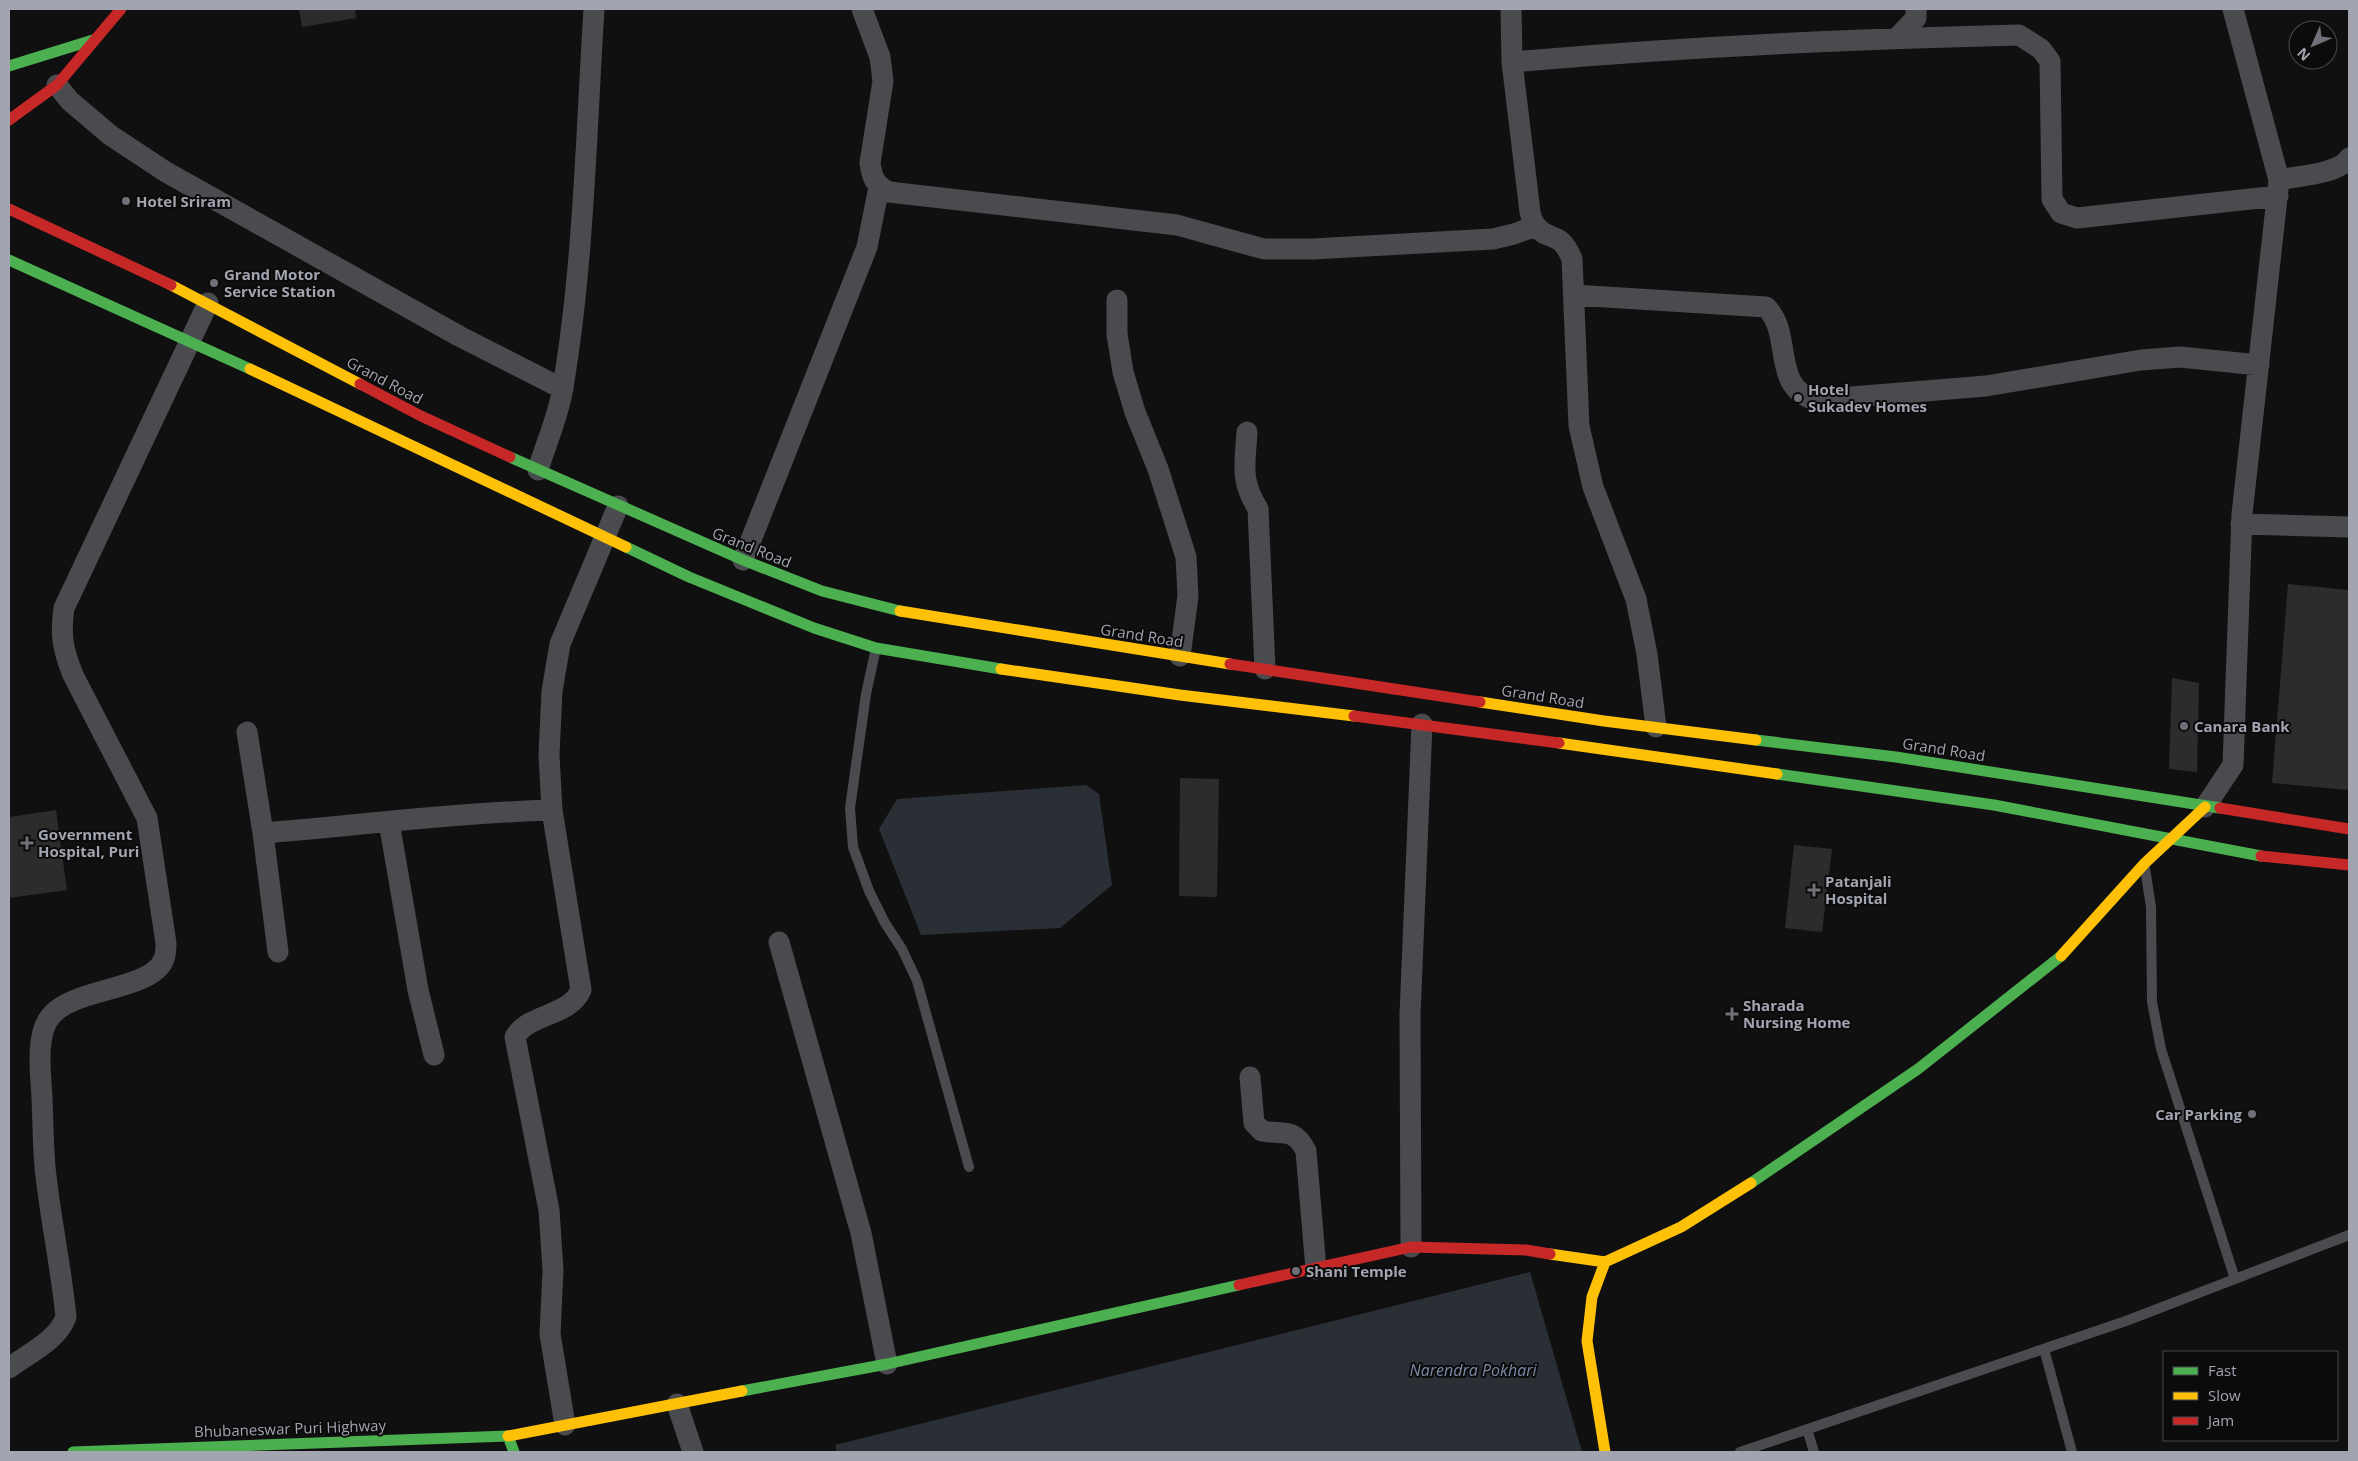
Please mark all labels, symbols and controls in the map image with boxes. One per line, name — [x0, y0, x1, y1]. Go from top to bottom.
north arrow — [2288, 20, 2338, 70]
text: N — [2293, 44, 2314, 65]
place label: Hotel Sriram — [136, 191, 231, 211]
marker: Hotel Sriram — [120, 195, 132, 207]
place label: Grand Motor Service Station — [224, 264, 336, 301]
marker: Grand Motor Service Station — [208, 277, 220, 289]
street label: Grand Road — [343, 352, 427, 408]
place label: Hotel Sukadev Homes — [1808, 379, 1927, 416]
marker: Hotel Sukadev Homes — [1792, 392, 1804, 404]
street label: Grand Road — [710, 522, 794, 572]
street label: Grand Road — [1099, 619, 1185, 651]
street label: Grand Road — [1500, 680, 1586, 712]
place label: Canara Bank — [2194, 716, 2290, 736]
marker: Canara Bank — [2178, 720, 2190, 732]
street label: Grand Road — [1901, 733, 1987, 765]
place label: Government Hospital, Puri — [38, 824, 139, 861]
marker: Government Hospital, Puri — [20, 836, 34, 850]
place label: Patanjali Hospital — [1825, 871, 1892, 908]
marker: Patanjali Hospital — [1807, 883, 1821, 897]
place label: Sharada Nursing Home — [1743, 995, 1851, 1032]
marker: Sharada Nursing Home — [1725, 1007, 1739, 1021]
place label: Car Parking — [2155, 1104, 2243, 1124]
marker: Car Parking — [2246, 1108, 2258, 1120]
place label: Shani Temple — [1306, 1261, 1407, 1281]
marker: Shani Temple — [1290, 1265, 1302, 1277]
legend — [2163, 1351, 2338, 1441]
water label: Narendra Pokhari — [1409, 1359, 1538, 1381]
text: Fast — [2208, 1360, 2237, 1380]
text: Slow — [2208, 1385, 2241, 1405]
text: Jam — [2206, 1410, 2234, 1430]
street label: Bhubaneswar Puri Highway — [194, 1415, 387, 1441]

